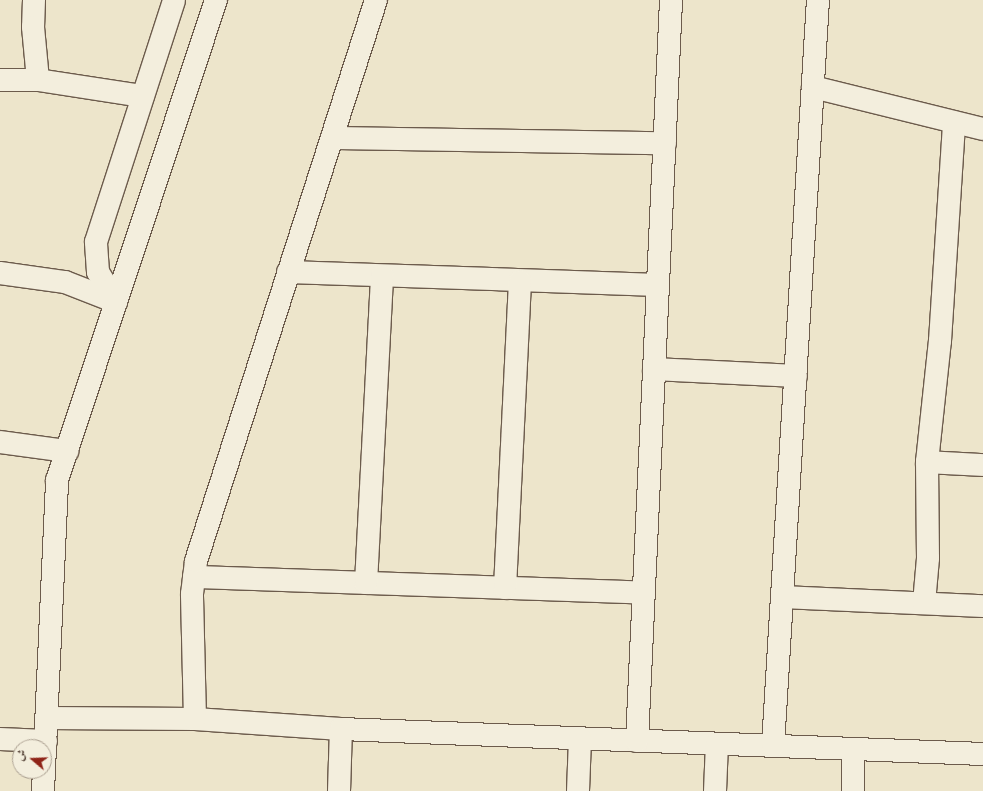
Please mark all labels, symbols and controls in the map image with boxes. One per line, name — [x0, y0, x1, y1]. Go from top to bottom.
north arrow — [12, 739, 52, 779]
text: ش — [13, 748, 30, 763]

